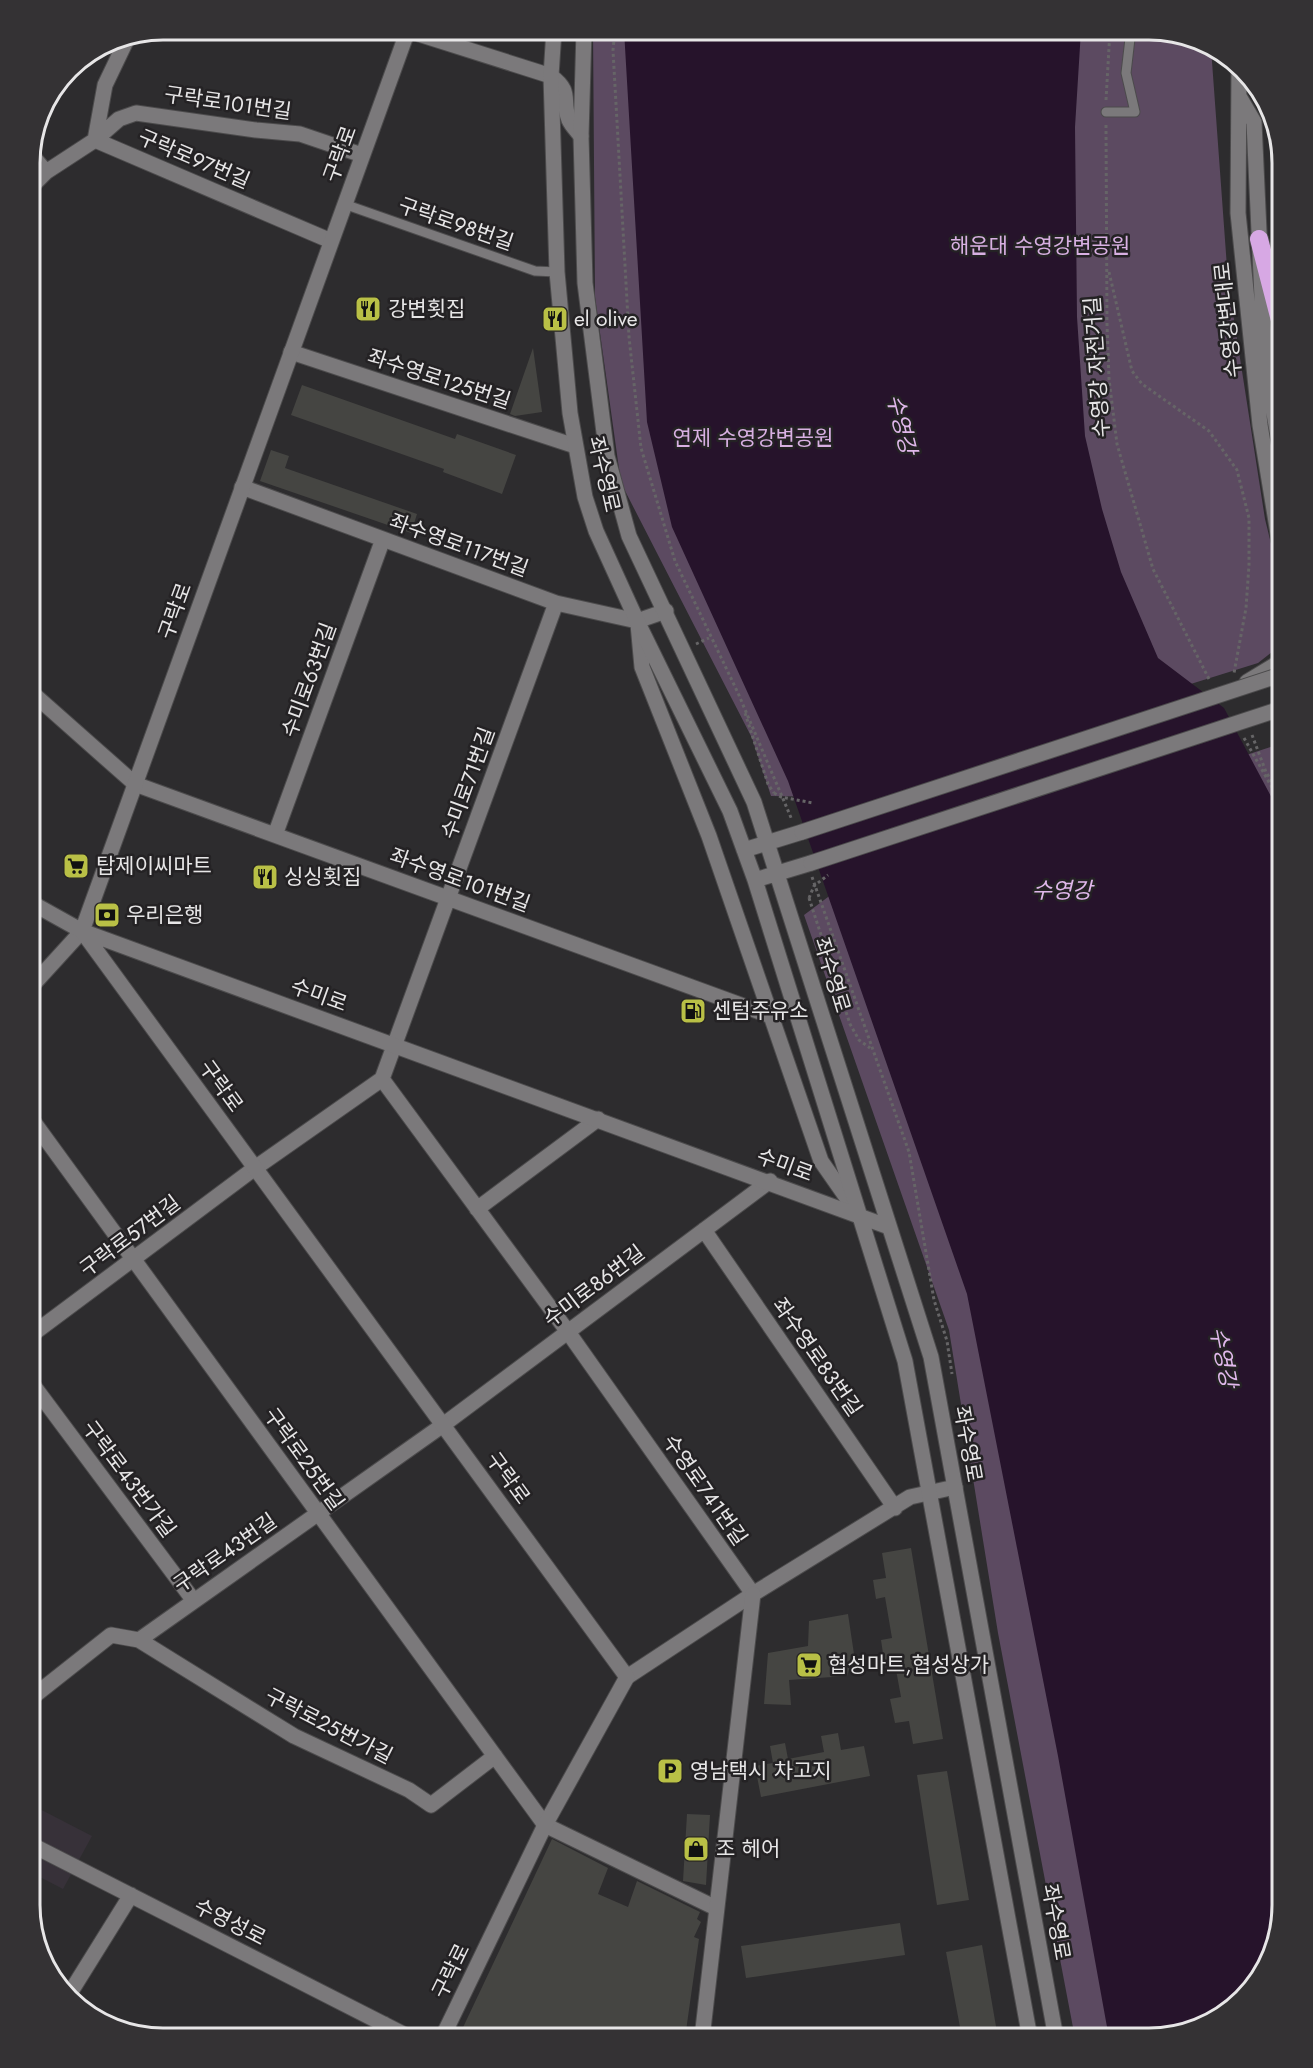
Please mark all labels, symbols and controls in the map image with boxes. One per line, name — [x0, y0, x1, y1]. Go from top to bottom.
street label: 구락로101번길 — [162, 79, 294, 127]
street label: 구락로97번길 — [133, 122, 255, 196]
street label: 구락로 — [316, 122, 364, 186]
street label: 구락로98번길 — [394, 190, 518, 258]
park label: 해운대 수영강변공원 — [950, 231, 1130, 261]
street label: 수영강변대로 — [1207, 261, 1249, 379]
restaurant icon: 강변횟집 — [353, 294, 383, 324]
place label: 강변횟집 — [388, 294, 465, 324]
street label: 수영강 자전거길 — [1077, 295, 1117, 439]
restaurant icon: el olive — [540, 304, 570, 334]
place label: el olive — [574, 304, 638, 334]
street label: 좌수영로125번길 — [363, 342, 515, 416]
water label: 수영강 — [879, 391, 926, 460]
park label: 연제 수영강변공원 — [673, 423, 833, 453]
street label: 좌수영로 — [581, 433, 627, 515]
street label: 좌수영로117번길 — [385, 506, 533, 584]
street label: 구락로 — [151, 579, 199, 643]
street label: 수미로63번길 — [274, 618, 344, 742]
street label: 수미로71번길 — [434, 723, 502, 843]
street label: 좌수영로101번길 — [386, 841, 534, 919]
supermarket icon: 탑제이씨마트 — [61, 851, 91, 881]
place label: 탑제이씨마트 — [96, 851, 212, 881]
restaurant icon: 싱싱횟집 — [250, 862, 280, 892]
place label: 싱싱횟집 — [284, 862, 361, 892]
water label: 수영강 — [1032, 874, 1095, 906]
bank icon: 우리은행 — [92, 900, 122, 930]
place label: 우리은행 — [126, 900, 203, 930]
street label: 좌수영로 — [806, 934, 858, 1016]
street label: 수미로 — [287, 971, 351, 1019]
fuel station icon: 센텀주유소 — [678, 996, 708, 1026]
place label: 센텀주유소 — [712, 996, 809, 1026]
street label: 구락로 — [192, 1054, 250, 1118]
street label: 수미로 — [753, 1141, 817, 1189]
street label: 구락로57번길 — [73, 1188, 187, 1284]
street label: 수미로86번길 — [537, 1238, 651, 1334]
street label: 좌수영로83번길 — [765, 1292, 869, 1422]
water label: 수영강 — [1202, 1324, 1246, 1393]
street label: 구락로25번길 — [256, 1401, 352, 1517]
street label: 좌수영로 — [947, 1403, 989, 1485]
street label: 구락로43번가길 — [75, 1414, 183, 1544]
street label: 수영로741번길 — [656, 1428, 754, 1552]
street label: 구락로 — [479, 1446, 537, 1510]
street label: 구락로43번길 — [167, 1506, 283, 1600]
supermarket icon: 협성마트,협성상가 — [794, 1650, 824, 1680]
place label: 협성마트,협성상가 — [828, 1650, 989, 1680]
street label: 구락로25번가길 — [260, 1681, 398, 1771]
parking icon: 영남택시 차고지 — [655, 1756, 685, 1786]
place label: 영남택시 차고지 — [690, 1756, 832, 1786]
shop icon: 조 헤어 — [681, 1834, 711, 1864]
place label: 조 헤어 — [716, 1834, 780, 1864]
street label: 좌수영로 — [1035, 1881, 1077, 1963]
street label: 수영성로 — [189, 1891, 271, 1953]
street label: 구락로 — [425, 1938, 477, 2004]

